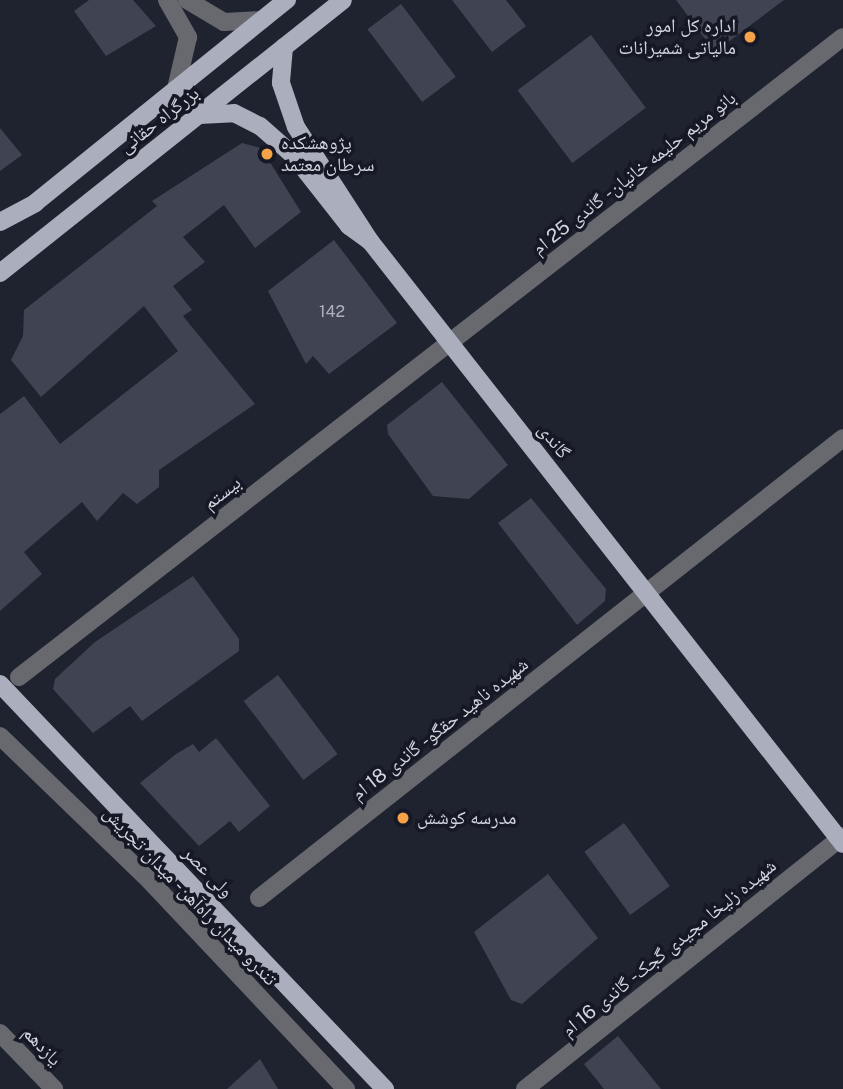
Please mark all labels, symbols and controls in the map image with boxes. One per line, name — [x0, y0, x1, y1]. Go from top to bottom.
place label: اداره کل امور مالیاتی شمیرانات — [619, 15, 736, 59]
marker: اداره کل امور مالیاتی شمیرانات — [742, 29, 758, 45]
street label: بزرگراه حقانی — [114, 82, 204, 158]
street label: بانو مریم حلیمه خانیان - گاندی 25 ام — [526, 85, 742, 261]
place label: پژوهشکده سرطان معتمد — [281, 132, 374, 176]
marker: پژوهشکده سرطان معتمد — [259, 146, 275, 162]
house number: 142 — [319, 302, 345, 322]
street label: گاندی — [533, 419, 575, 463]
street label: بیستم — [199, 471, 245, 515]
street label: شهیده ناهید حقگو - گاندی 18 ام — [345, 651, 535, 807]
street label: تندرو میدان راه‌آهن - میدان تجریش — [97, 800, 283, 992]
place label: مدرسه کوشش — [417, 807, 516, 829]
marker: مدرسه کوشش — [395, 810, 411, 826]
street label: ولی عصر — [178, 842, 238, 902]
street label: شهیده زلیخا مجیدی گجک - گاندی 16 ام — [555, 853, 783, 1043]
street label: یازدهم — [18, 1021, 66, 1071]

